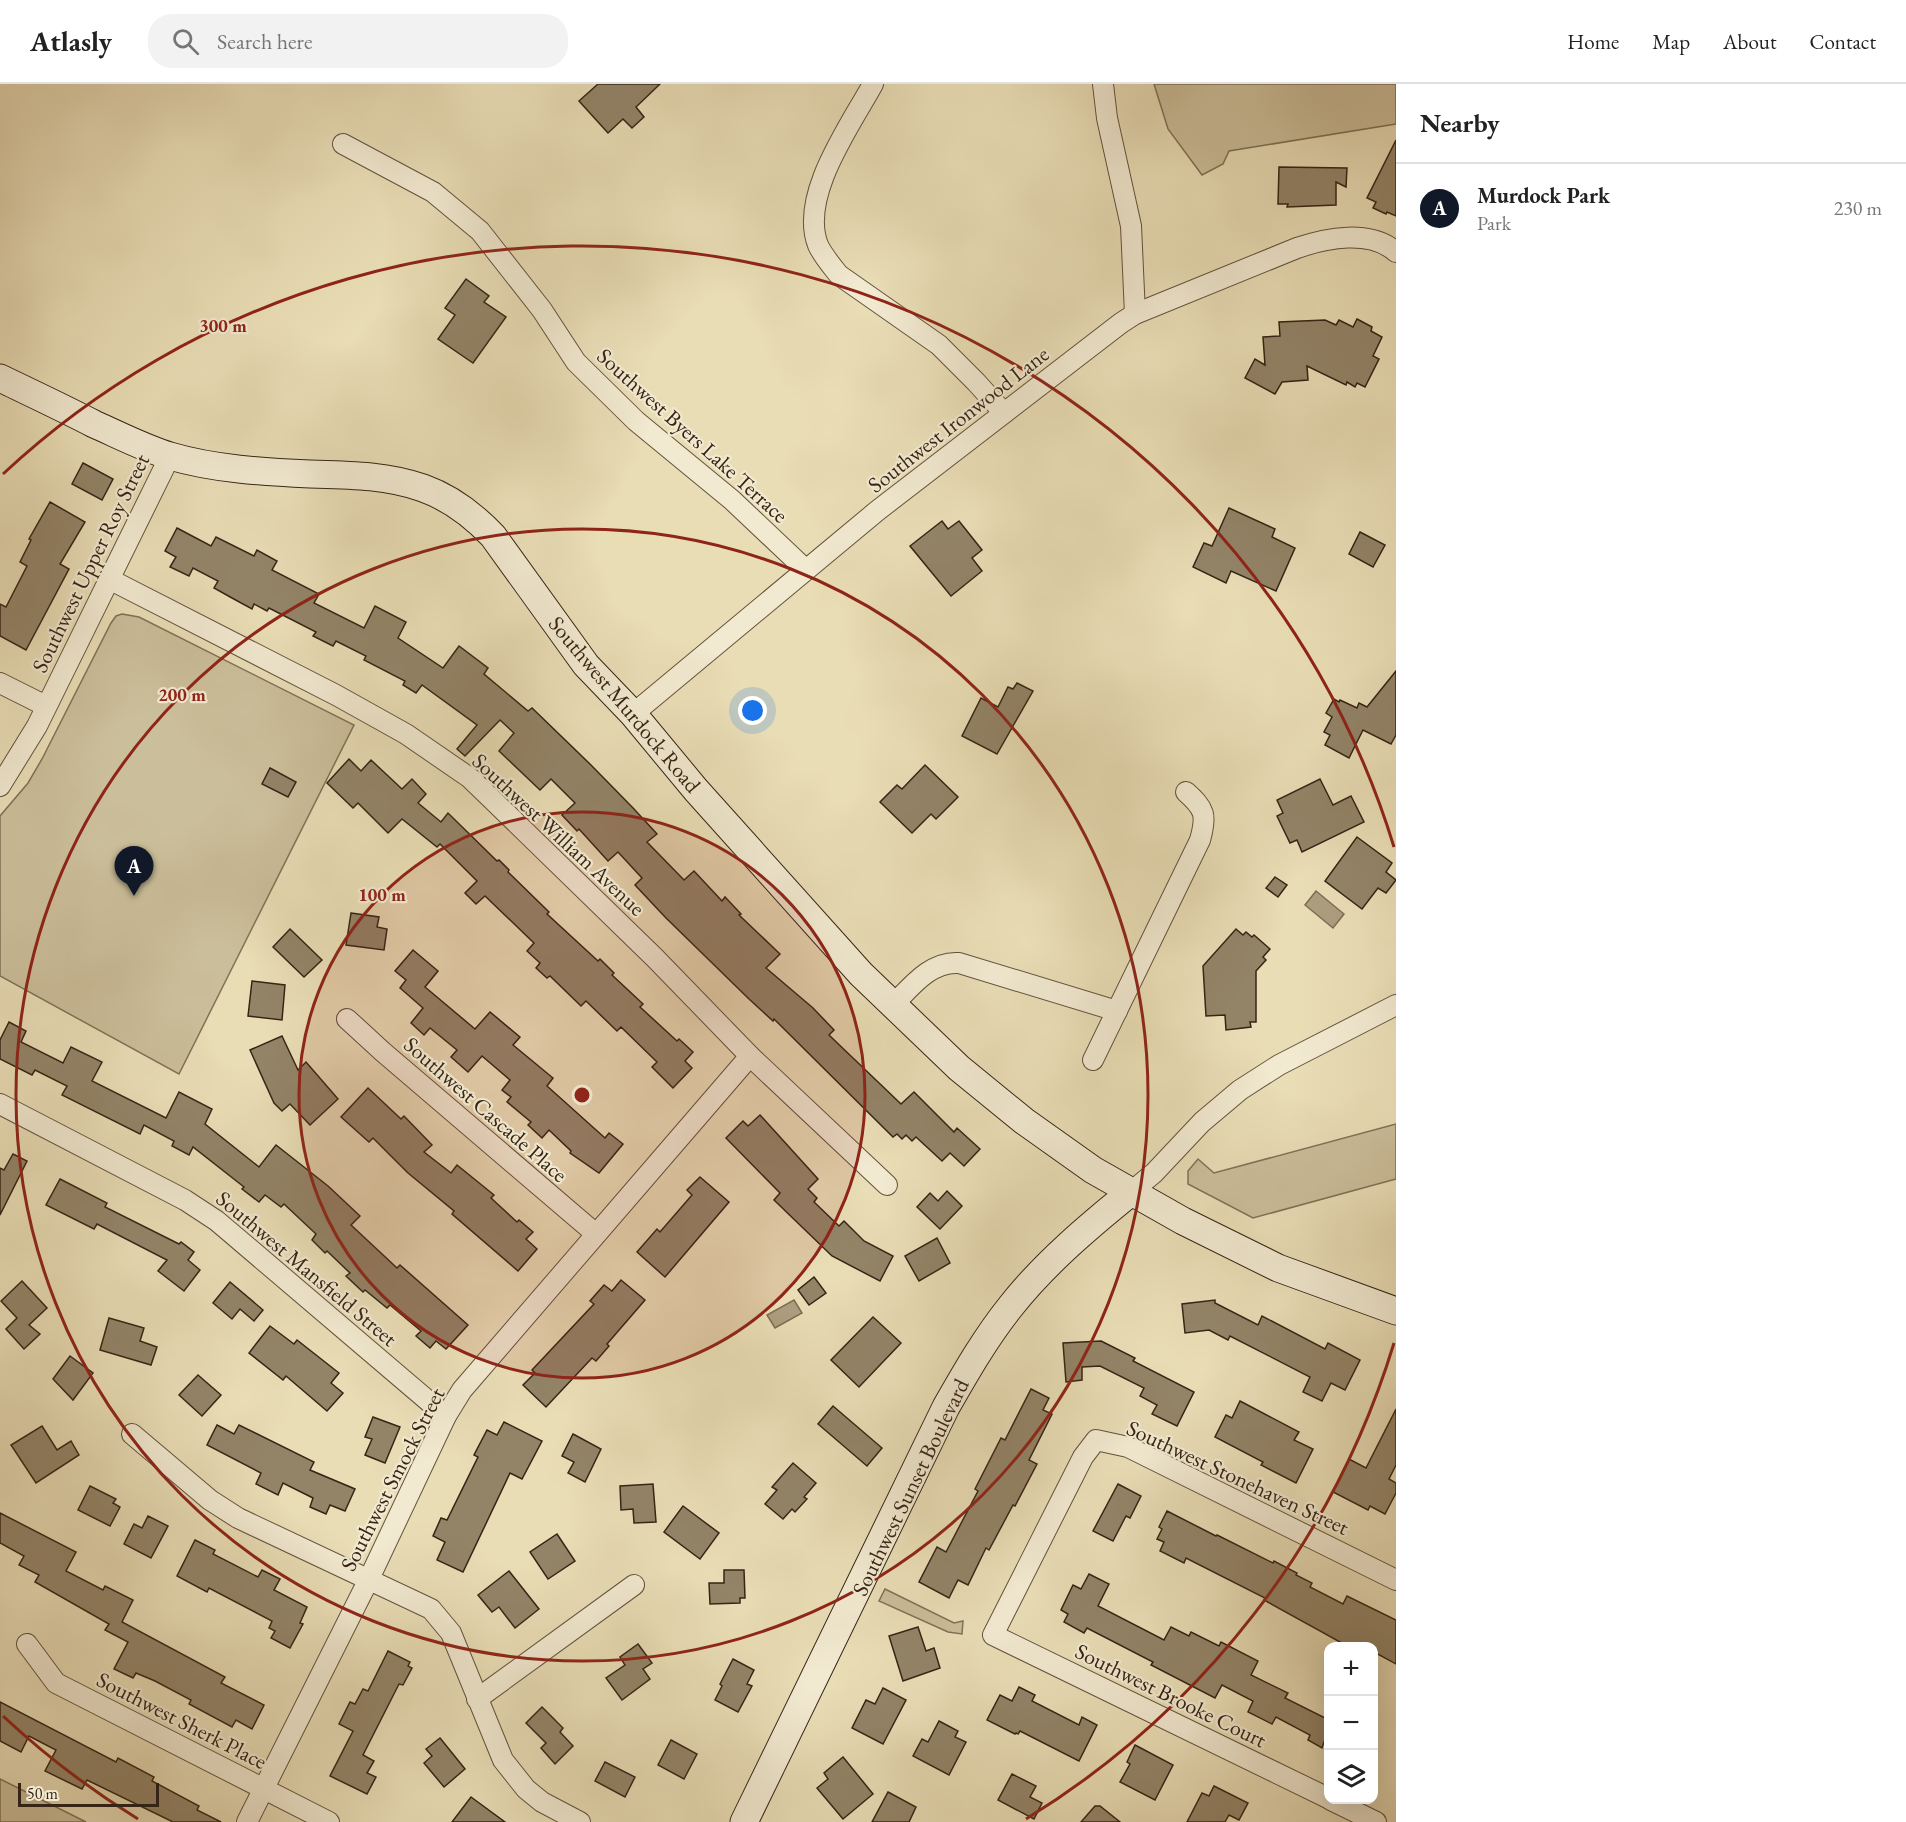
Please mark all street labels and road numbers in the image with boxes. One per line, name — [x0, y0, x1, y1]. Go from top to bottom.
street label: Southwest Ironwood Lane — [862, 339, 1055, 499]
street label: Southwest Byers Lake Terrace — [591, 342, 795, 529]
street label: Southwest Upper Roy Street — [25, 449, 156, 677]
street label: Southwest Murdock Road — [542, 610, 708, 799]
street label: Southwest William Avenue — [466, 747, 652, 922]
street label: Southwest Cascade Place — [398, 1030, 574, 1189]
street label: Southwest Mansfield Street — [210, 1184, 403, 1353]
street label: Southwest Sunset Boulevard — [845, 1373, 976, 1601]
street label: Southwest Smock Street — [334, 1383, 451, 1576]
street label: Southwest Stonehaven Street — [1122, 1413, 1354, 1542]
street label: Southwest Brooke Court — [1070, 1637, 1271, 1754]
street label: Southwest Sherk Place — [92, 1665, 272, 1776]

